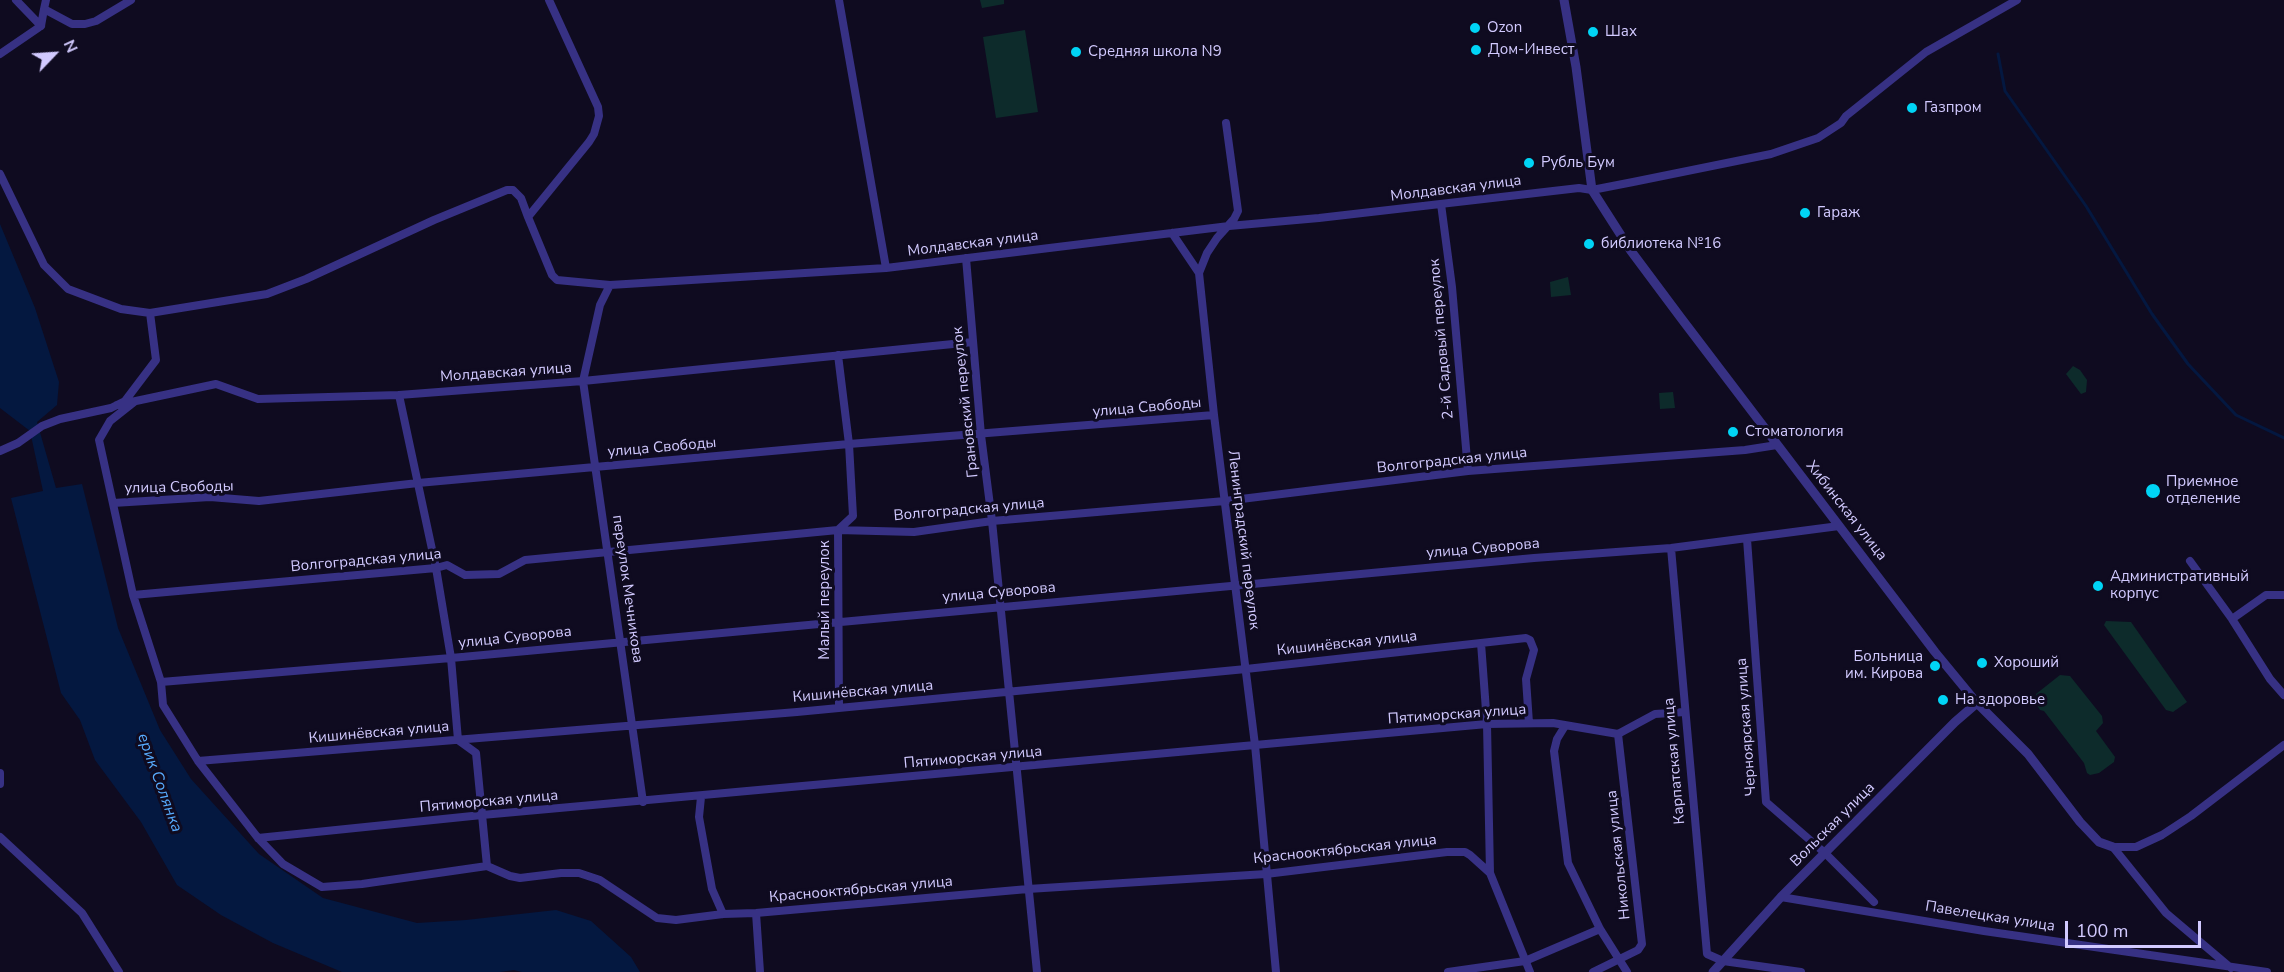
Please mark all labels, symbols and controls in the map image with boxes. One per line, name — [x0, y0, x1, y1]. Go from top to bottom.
place label: Ozon — [1487, 19, 1522, 37]
marker: Ozon — [1468, 21, 1482, 35]
place label: Шах — [1605, 23, 1637, 41]
north arrow — [24, 24, 84, 84]
marker: Шах — [1586, 25, 1600, 39]
text: N — [58, 36, 83, 56]
place label: Дом-Инвест — [1488, 41, 1574, 59]
place label: Средняя школа N9 — [1088, 43, 1222, 61]
marker: Дом-Инвест — [1469, 43, 1483, 57]
marker: Средняя школа N9 — [1069, 45, 1083, 59]
place label: Газпром — [1924, 99, 1982, 117]
marker: Газпром — [1905, 101, 1919, 115]
place label: Рубль Бум — [1541, 154, 1615, 172]
marker: Рубль Бум — [1522, 156, 1536, 170]
street label: Молдавская улица — [1389, 172, 1523, 206]
place label: Гараж — [1817, 204, 1860, 222]
marker: Гараж — [1798, 206, 1812, 220]
street label: Молдавская улица — [906, 227, 1040, 261]
place label: библиотека №16 — [1601, 235, 1721, 253]
marker: библиотека №16 — [1582, 237, 1596, 251]
street label: 2-й Садовый переулок — [1426, 258, 1458, 420]
street label: Грановский переулок — [949, 325, 983, 479]
street label: Молдавская улица — [440, 359, 572, 387]
street label: улица Свободы — [1092, 394, 1202, 422]
place label: Стоматология — [1745, 423, 1844, 441]
marker: Стоматология — [1726, 425, 1740, 439]
street label: улица Свободы — [607, 434, 717, 462]
street label: Волгоградская улица — [1376, 444, 1528, 478]
street label: Ленинградский переулок — [1223, 449, 1263, 631]
street label: Хибинская улица — [1802, 458, 1890, 564]
place label: Приемное отделение — [2166, 473, 2241, 508]
street label: улица Свободы — [124, 478, 234, 498]
marker: Приемное отделение — [2144, 482, 2162, 500]
street label: Волгоградская улица — [893, 494, 1045, 526]
street label: переулок Мечникова — [608, 514, 646, 664]
street label: улица Суворова — [1426, 535, 1540, 563]
street label: Малый переулок — [816, 540, 834, 660]
street label: Волгоградская улица — [290, 545, 442, 577]
place label: Административный корпус — [2110, 568, 2249, 603]
street label: улица Суворова — [942, 579, 1056, 607]
marker: Административный корпус — [2091, 579, 2105, 593]
street label: улица Суворова — [457, 623, 573, 653]
street label: Кишинёвская улица — [1276, 628, 1418, 660]
place label: Больница им. Кирова — [1845, 648, 1923, 683]
place label: Хороший — [1994, 654, 2059, 672]
marker: Хороший — [1975, 656, 1989, 670]
street label: Черноярская улица — [1733, 657, 1761, 797]
marker: Больница им. Кирова — [1928, 659, 1942, 673]
street label: Кишинёвская улица — [792, 677, 934, 707]
place label: На здоровье — [1955, 691, 2045, 709]
marker: На здоровье — [1936, 693, 1950, 707]
street label: Карпатская улица — [1661, 697, 1689, 825]
street label: Пятиморская улица — [1387, 701, 1527, 729]
street label: Кишинёвская улица — [308, 718, 450, 748]
water label: ерик Солянка — [132, 731, 186, 835]
street label: Пятиморская улица — [903, 743, 1043, 773]
street label: Вольская улица — [1787, 779, 1879, 871]
street label: Пятиморская улица — [419, 787, 559, 817]
street label: Никольская улица — [1603, 789, 1635, 921]
street label: Краснооктябрьская улица — [1252, 831, 1438, 869]
street label: Краснооктябрьская улица — [768, 873, 954, 907]
street label: Павелецкая улица — [1924, 898, 2056, 936]
scale bar — [2068, 909, 2204, 947]
text: 100 m — [2076, 919, 2128, 943]

